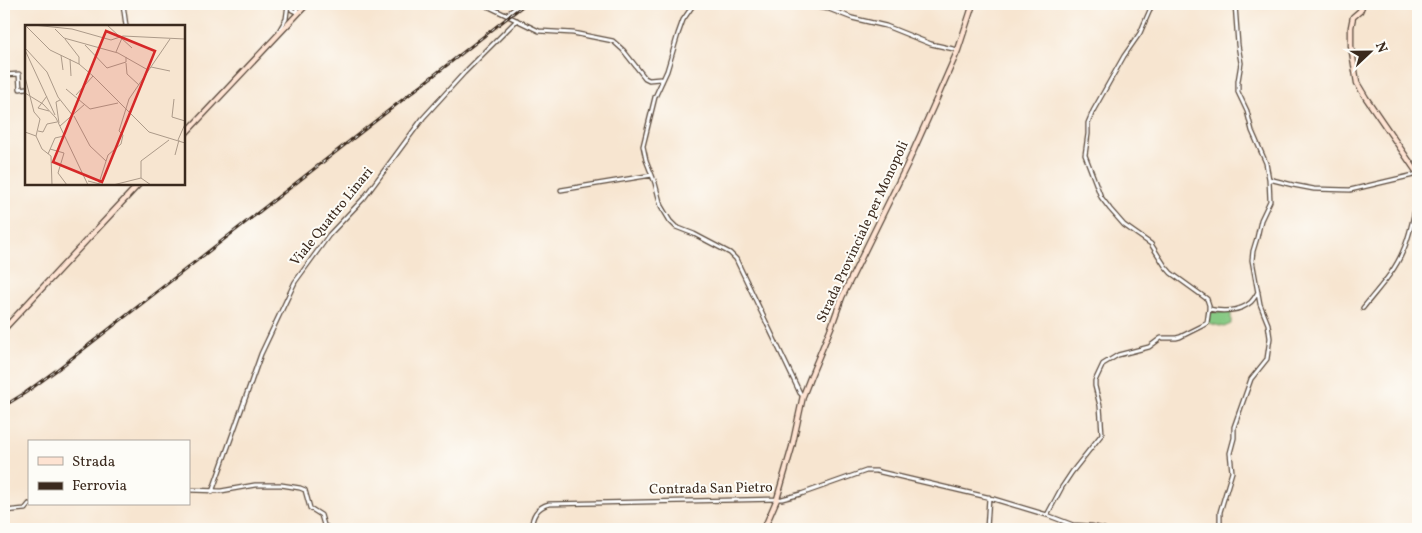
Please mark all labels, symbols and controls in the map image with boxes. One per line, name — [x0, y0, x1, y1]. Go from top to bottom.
inset map — [25, 25, 185, 185]
north arrow — [1344, 28, 1394, 78]
text: N — [1370, 39, 1391, 56]
street label: Strada Provinciale per Monopoli — [812, 138, 914, 326]
street label: Viale Quattro Linari — [286, 164, 378, 270]
legend — [28, 440, 190, 506]
text: Strada — [72, 452, 115, 473]
text: Ferrovia — [72, 476, 127, 497]
street label: Contrada San Pietro — [649, 478, 773, 500]

